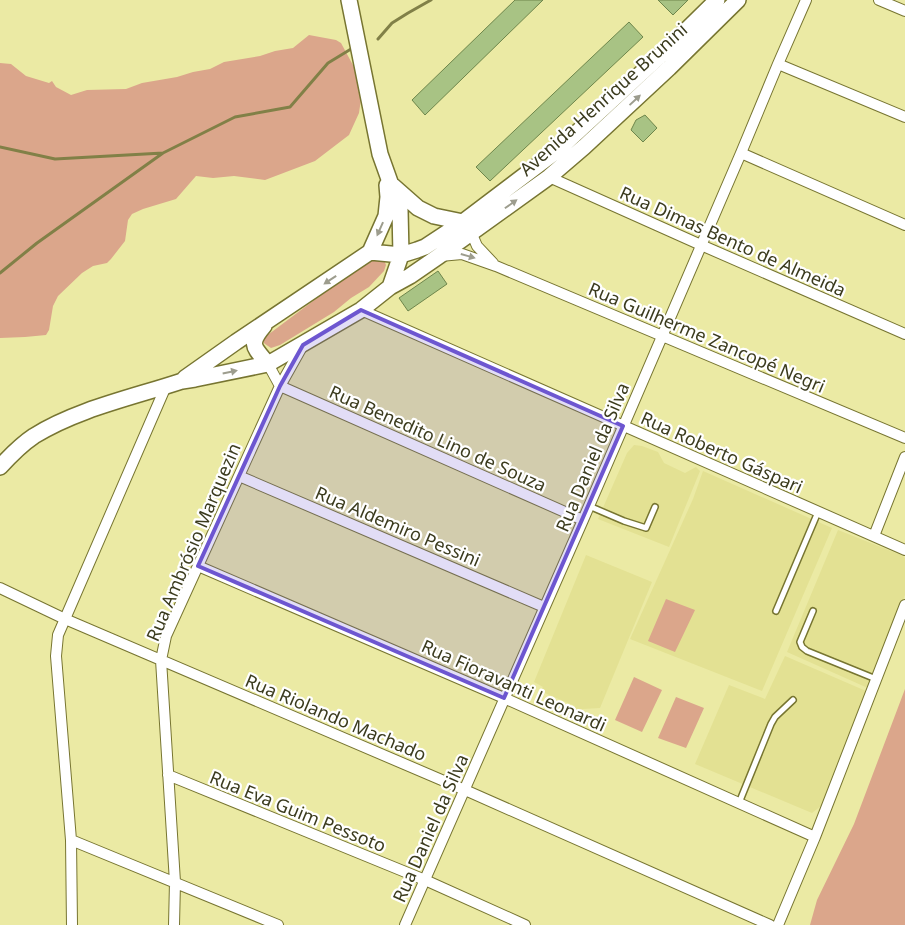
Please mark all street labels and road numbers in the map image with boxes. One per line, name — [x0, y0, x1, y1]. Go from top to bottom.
street label: Avenida Henrique Brunini — [514, 17, 692, 181]
street label: Rua Dimas Bento de Almeida — [616, 180, 850, 302]
street label: Rua Guilherme Zancopé Negri — [585, 276, 829, 398]
street label: Rua Benedito Lino de Souza — [326, 379, 550, 497]
street label: Rua Daniel da Silva — [550, 379, 634, 535]
street label: Rua Roberto Gáspari — [637, 405, 807, 499]
street label: Rua Ambrósio Marquezin — [140, 439, 246, 645]
street label: Rua Aldemiro Pessini — [312, 480, 484, 572]
street label: Rua Fioravanti Leonardi — [418, 633, 610, 737]
street label: Rua Riolando Machado — [242, 668, 430, 766]
street label: Rua Daniel da Silva — [387, 750, 473, 906]
street label: Rua Eva Guim Pessoto — [206, 765, 390, 857]

